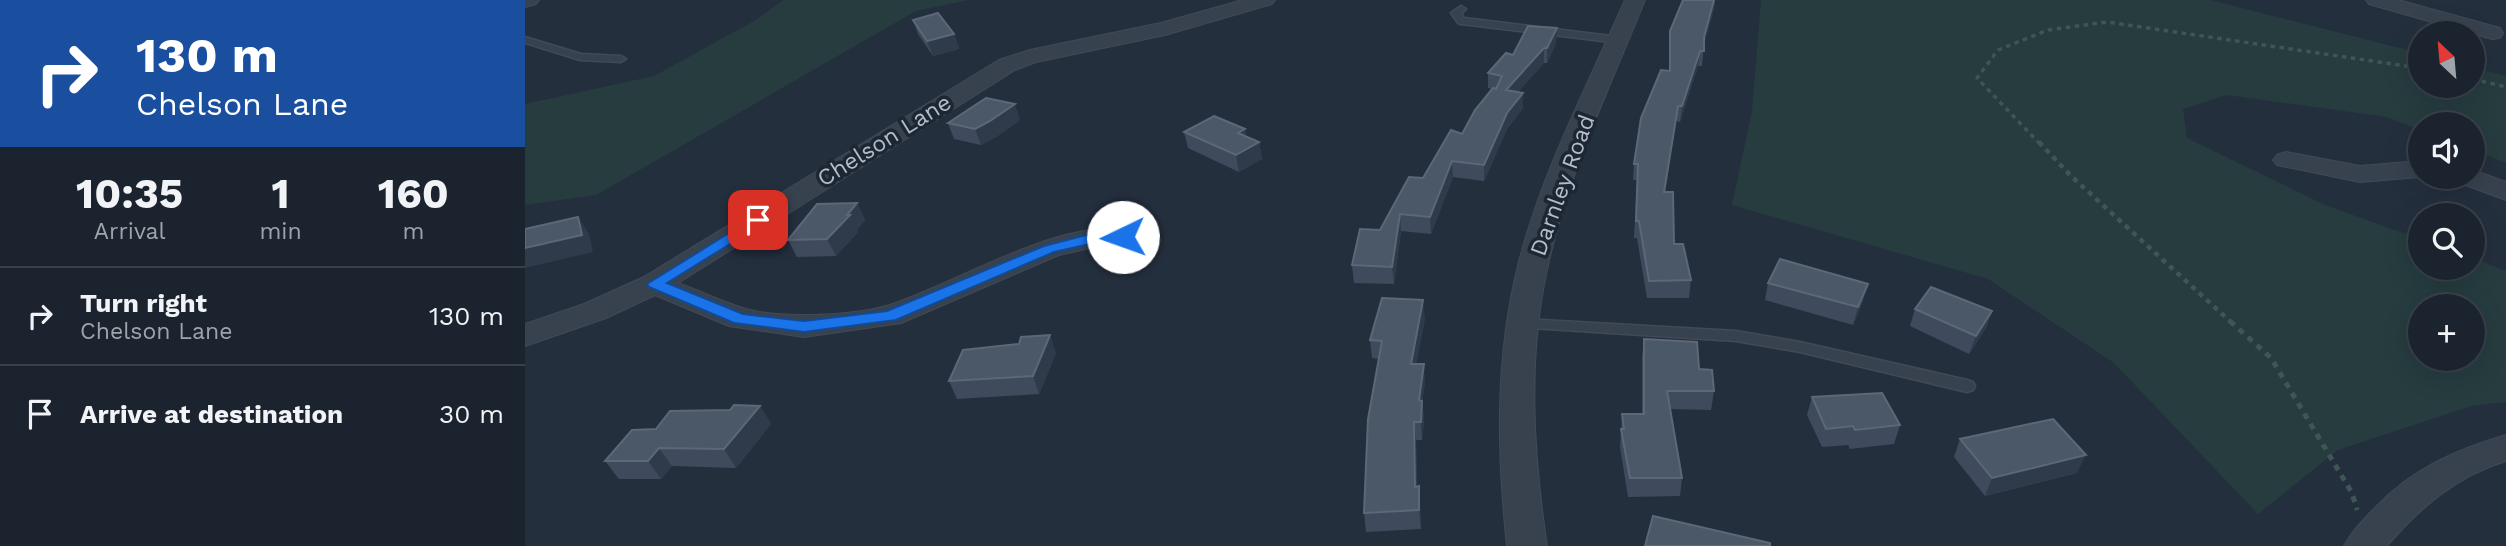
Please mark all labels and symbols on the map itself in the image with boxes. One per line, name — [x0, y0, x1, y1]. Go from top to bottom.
north arrow — [2408, 21, 2485, 98]
street label: Chelson Lane — [812, 89, 956, 192]
street label: Darnley Road — [1524, 111, 1601, 259]
pin — [728, 190, 788, 250]
position arrow — [1086, 200, 1160, 274]

